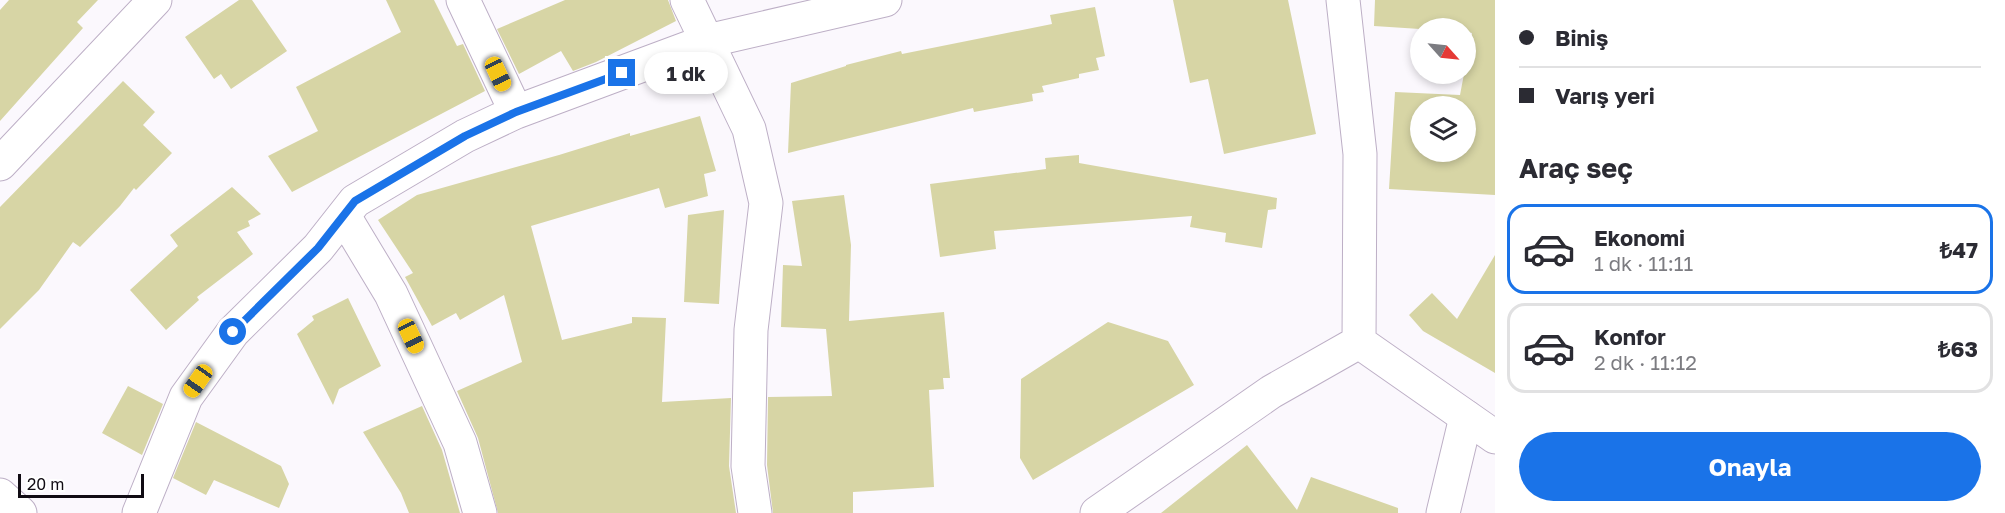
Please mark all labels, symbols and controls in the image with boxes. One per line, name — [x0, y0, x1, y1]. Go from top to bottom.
north arrow — [1410, 18, 1476, 84]
map controls — [1410, 18, 1476, 162]
text: Biniş — [1555, 24, 1608, 51]
callout: 1 dk — [643, 52, 727, 94]
car — [482, 54, 514, 94]
route end — [608, 59, 635, 86]
text: 1 dk — [666, 61, 706, 85]
text: Varış yeri — [1555, 82, 1655, 109]
button: layers — [1410, 96, 1476, 162]
text: Araç seç — [1519, 152, 1633, 184]
icon: car — [1522, 222, 1576, 276]
text: Ekonomi — [1594, 224, 1685, 251]
text: ₺47 — [1940, 236, 1978, 263]
text: 1 dk · 11:11 — [1594, 251, 1693, 275]
car — [395, 316, 427, 356]
route start — [219, 318, 246, 345]
icon: car — [1522, 321, 1576, 375]
text: Konfor — [1594, 323, 1666, 350]
text: ₺63 — [1938, 335, 1978, 362]
text: 2 dk · 11:12 — [1594, 350, 1697, 374]
car — [180, 361, 216, 401]
button: Onayla — [1519, 432, 1981, 501]
scale bar — [18, 471, 144, 498]
text: 20 m — [27, 474, 64, 494]

